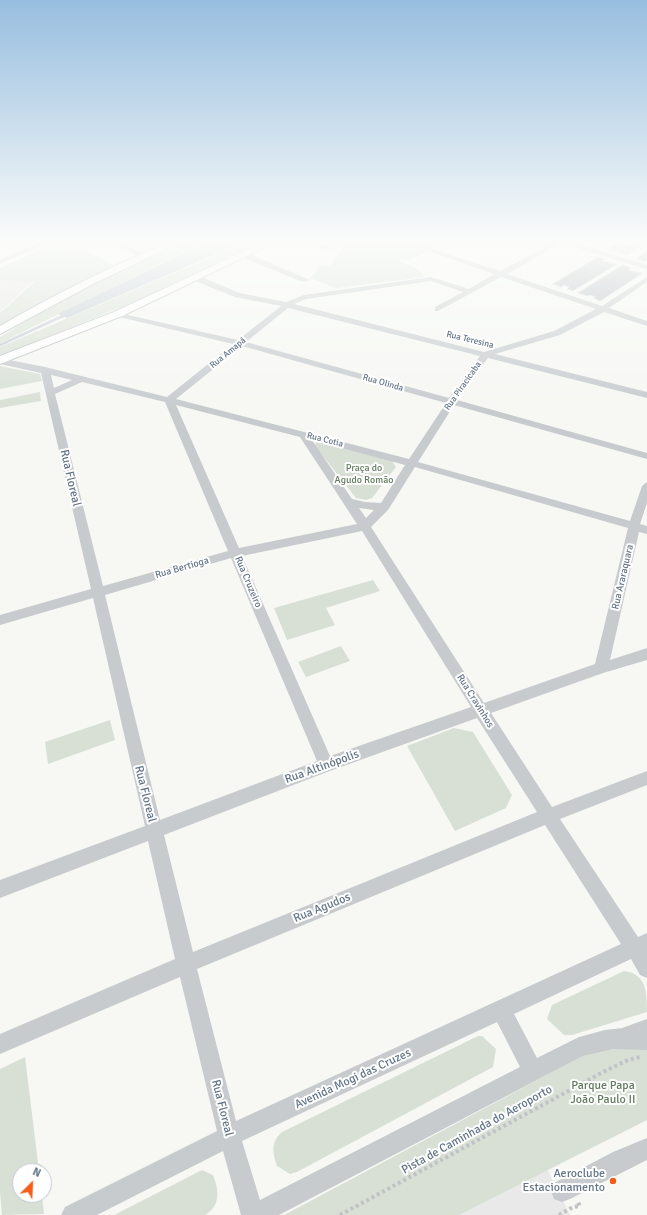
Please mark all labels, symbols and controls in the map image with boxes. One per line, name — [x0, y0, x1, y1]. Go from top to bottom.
street label: Rua Teresina — [445, 329, 495, 351]
street label: Rua Amapá — [208, 335, 248, 371]
street label: Rua Piracicaba — [442, 360, 484, 412]
street label: Rua Olinda — [361, 372, 405, 394]
street label: Rua Cotia — [306, 430, 344, 450]
street label: Rua Floreal — [56, 448, 84, 508]
park label: Praça do Agudo Romão — [335, 462, 393, 486]
street label: Rua Araraquara — [610, 543, 636, 611]
street label: Rua Bertioga — [154, 555, 210, 581]
street label: Rua Cruzeiro — [232, 555, 264, 609]
street label: Rua Cravinhos — [454, 672, 496, 730]
street label: Rua Altinópolis — [283, 747, 361, 787]
street label: Rua Floreal — [131, 764, 159, 824]
street label: Rua Agudos — [291, 890, 353, 926]
street label: Avenida Mogi das Cruzes — [293, 1046, 413, 1112]
street label: Rua Floreal — [208, 1078, 236, 1138]
park label: Parque Papa João Paulo II — [570, 1079, 636, 1107]
street label: Pista de Caminhada do Aeroporto — [399, 1082, 555, 1178]
north arrow — [12, 1163, 52, 1203]
text: N — [31, 1165, 43, 1180]
place label: Aeroclube Estacionamento — [522, 1167, 605, 1195]
marker: Aeroclube Estacionamento — [608, 1176, 618, 1186]

